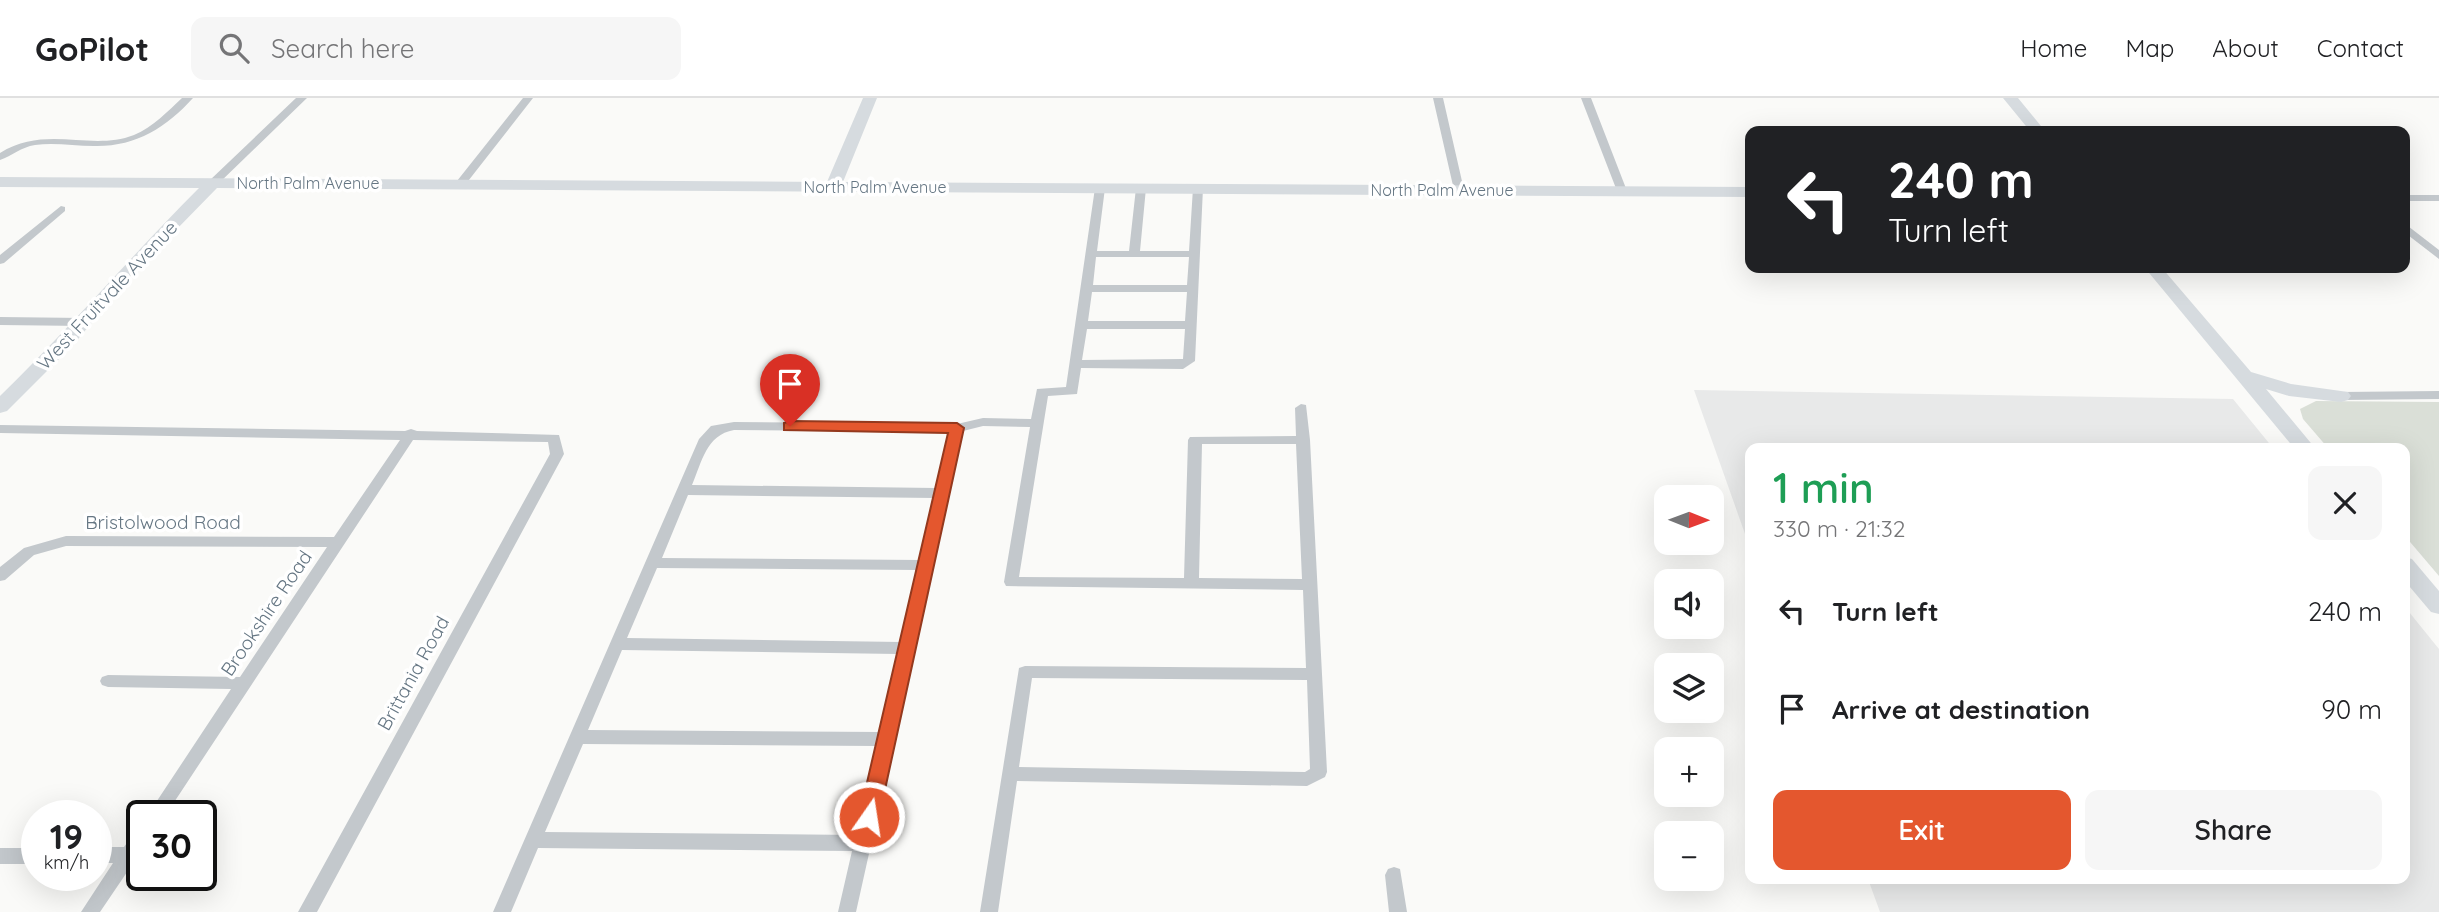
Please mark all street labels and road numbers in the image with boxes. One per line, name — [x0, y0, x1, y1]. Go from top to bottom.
street label: North Palm Avenue — [237, 173, 379, 193]
street label: North Palm Avenue — [804, 177, 946, 197]
street label: North Palm Avenue — [1371, 180, 1513, 200]
street label: West Fruitvale Avenue — [32, 215, 182, 375]
street label: Bristolwood Road — [85, 510, 241, 534]
street label: Brookshire Road — [215, 546, 317, 680]
street label: Brittania Road — [372, 612, 454, 734]

